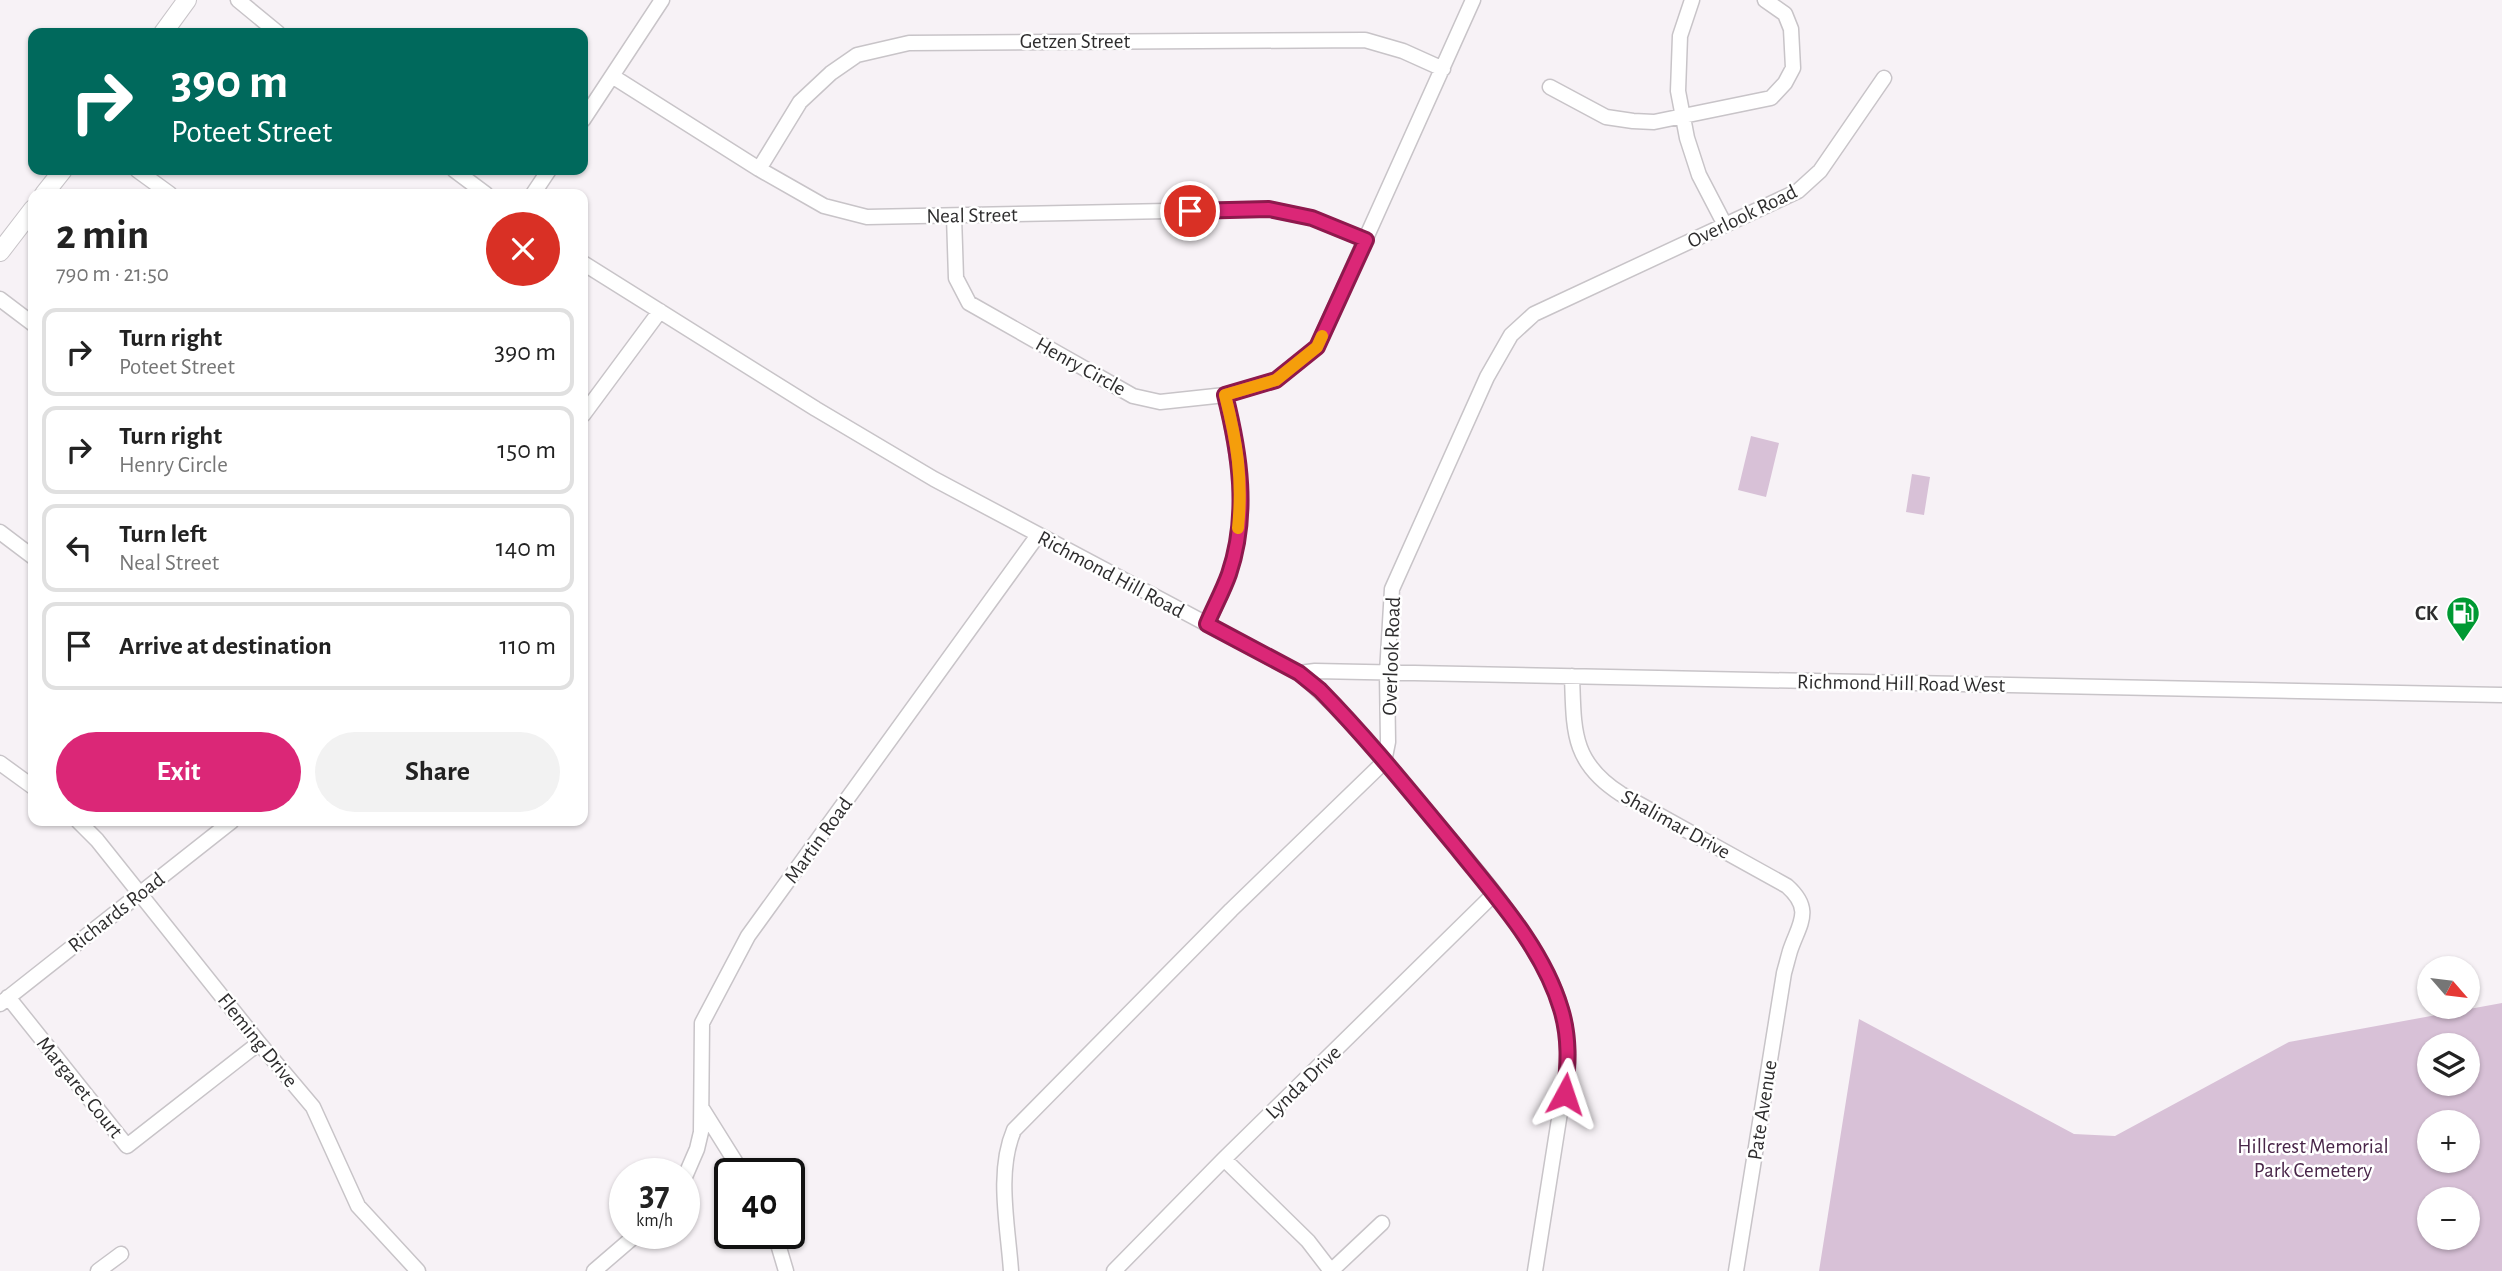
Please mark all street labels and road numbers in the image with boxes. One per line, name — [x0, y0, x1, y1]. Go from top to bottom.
street label: Getzen Street — [1020, 31, 1130, 52]
street label: Overlook Road — [1684, 181, 1800, 252]
street label: Neal Street — [926, 204, 1018, 227]
street label: Henry Circle — [1032, 333, 1129, 400]
street label: Richmond Hill Road — [1034, 527, 1188, 622]
street label: Overlook Road — [1379, 596, 1404, 716]
street label: Richmond Hill Road West — [1797, 671, 2006, 696]
street label: Shalimar Drive — [1618, 786, 1734, 863]
street label: Martin Road — [780, 793, 856, 887]
street label: Richards Road — [64, 868, 169, 956]
street label: Fleming Drive — [214, 989, 302, 1091]
street label: Margaret Court — [33, 1033, 127, 1142]
street label: Lynda Drive — [1262, 1042, 1345, 1123]
street label: Pate Avenue — [1744, 1059, 1781, 1162]

